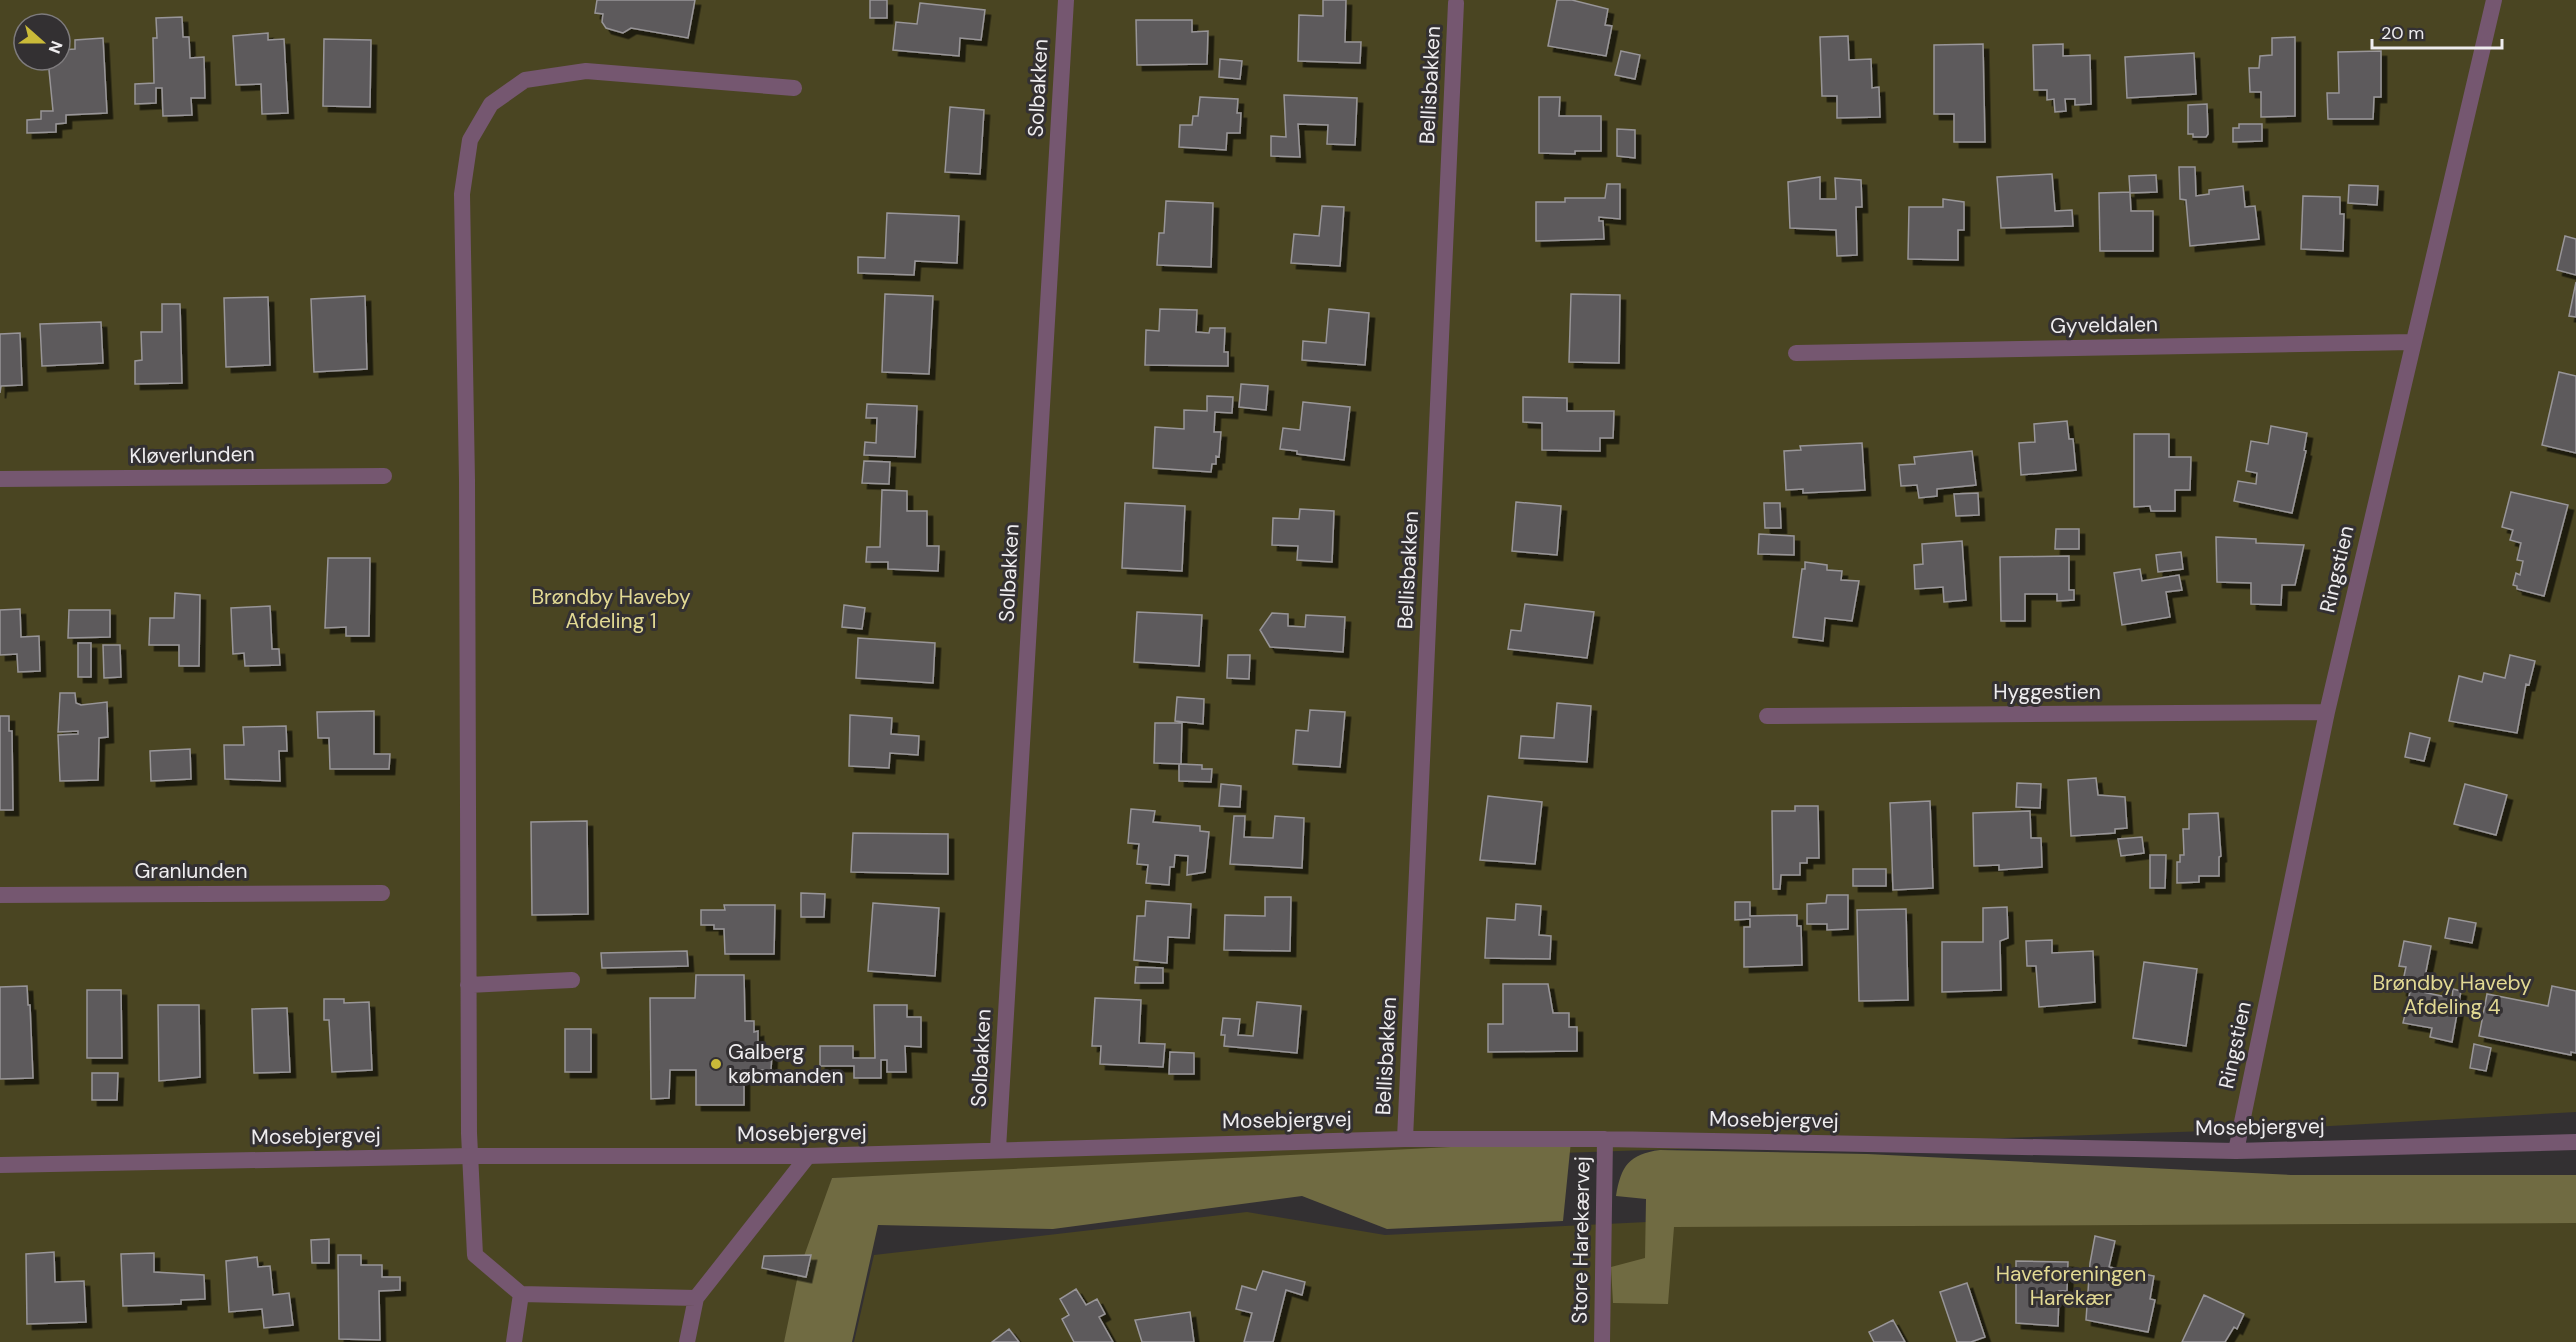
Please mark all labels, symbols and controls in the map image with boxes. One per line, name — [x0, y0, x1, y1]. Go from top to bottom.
north arrow — [12, 12, 72, 72]
scale bar — [2372, 12, 2502, 50]
text: 20 m — [2381, 21, 2424, 45]
street label: Bellisbakken — [1413, 25, 1447, 145]
text: N — [44, 38, 67, 56]
street label: Solbakken — [1021, 38, 1055, 138]
street label: Gyveldalen — [2050, 310, 2158, 340]
street label: Kløverlunden — [129, 440, 255, 470]
street label: Bellisbakken — [1391, 510, 1425, 630]
street label: Solbakken — [992, 523, 1026, 623]
street label: Ringstien — [2313, 523, 2361, 615]
park label: Brøndby Haveby Afdeling 1 — [531, 583, 691, 635]
street label: Hyggestien — [1993, 678, 2101, 706]
street label: Granlunden — [134, 857, 248, 885]
park label: Brøndby Haveby Afdeling 4 — [2372, 969, 2532, 1021]
street label: Bellisbakken — [1369, 996, 1403, 1116]
street label: Ringstien — [2212, 999, 2258, 1091]
street label: Solbakken — [964, 1008, 998, 1108]
place label: Galberg købmanden — [728, 1038, 844, 1090]
marker: Galberg købmanden — [709, 1057, 723, 1071]
street label: Mosebjergvej — [1222, 1105, 1352, 1135]
street label: Mosebjergvej — [1709, 1105, 1839, 1135]
street label: Mosebjergvej — [2195, 1112, 2325, 1142]
street label: Mosebjergvej — [737, 1118, 867, 1148]
street label: Mosebjergvej — [251, 1121, 381, 1151]
street label: Store Harekærvej — [1566, 1156, 1596, 1324]
park label: Haveforeningen Harekær — [1996, 1260, 2146, 1312]

